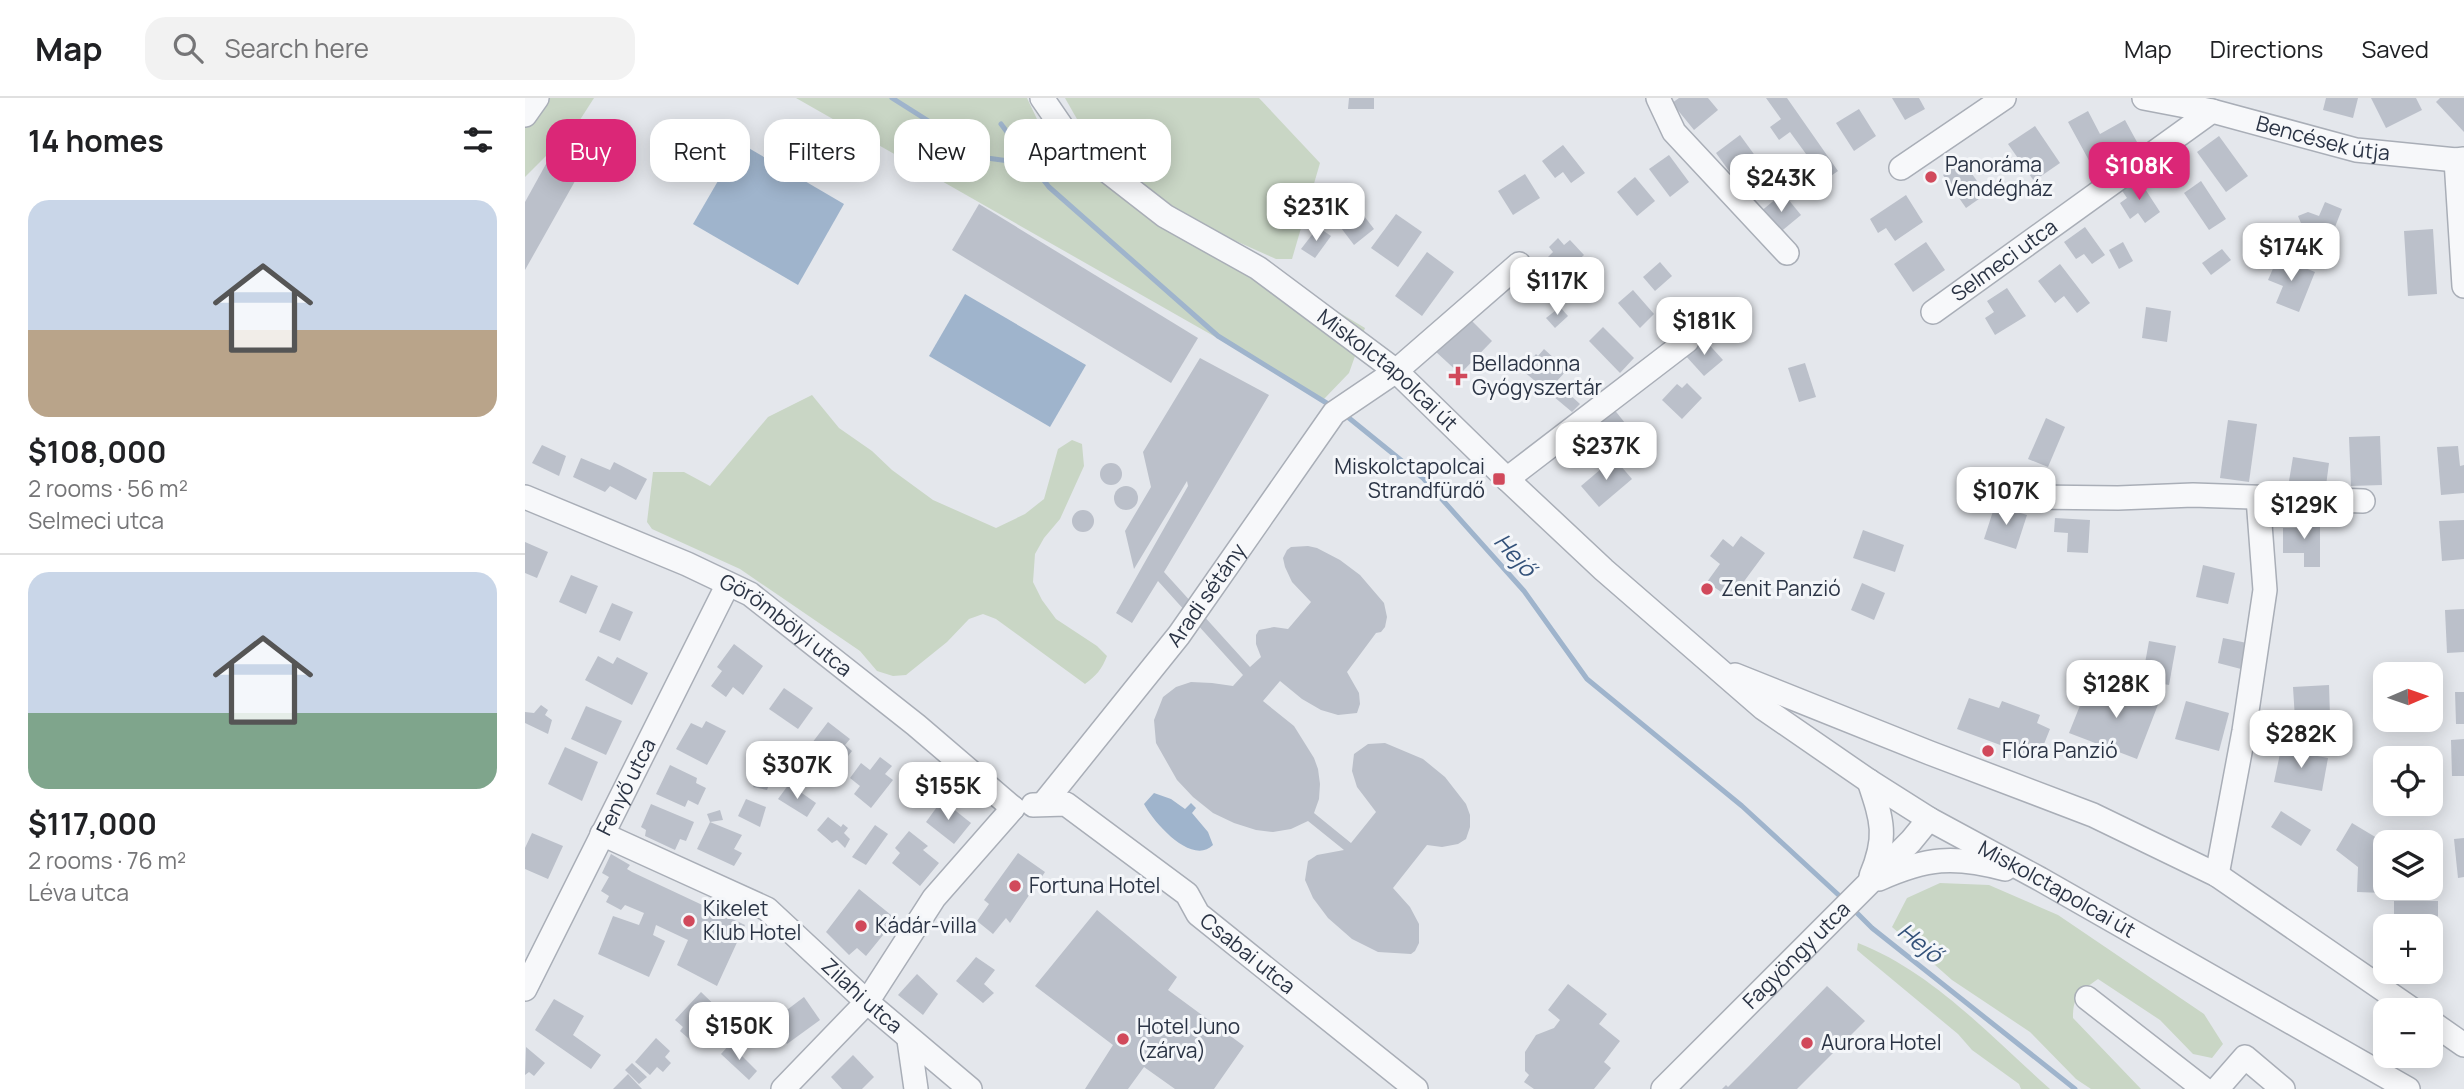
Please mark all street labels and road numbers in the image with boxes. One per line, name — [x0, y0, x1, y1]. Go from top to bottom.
street label: Bencések útja — [2253, 109, 2391, 166]
street label: Selmeci utca — [1945, 212, 2062, 307]
street label: Miskolctapolcai út — [1312, 302, 1464, 437]
street label: Aradi sétány — [1160, 537, 1252, 652]
street label: Görömbölyi utca — [715, 567, 858, 682]
street label: Fenyő utca — [589, 733, 661, 840]
street label: Miskolctapolcai út — [1974, 833, 2141, 944]
street label: Fagyöngy utca — [1736, 895, 1856, 1014]
street label: Csabai utca — [1195, 906, 1302, 1000]
street label: Zilahi utca — [816, 952, 909, 1039]

